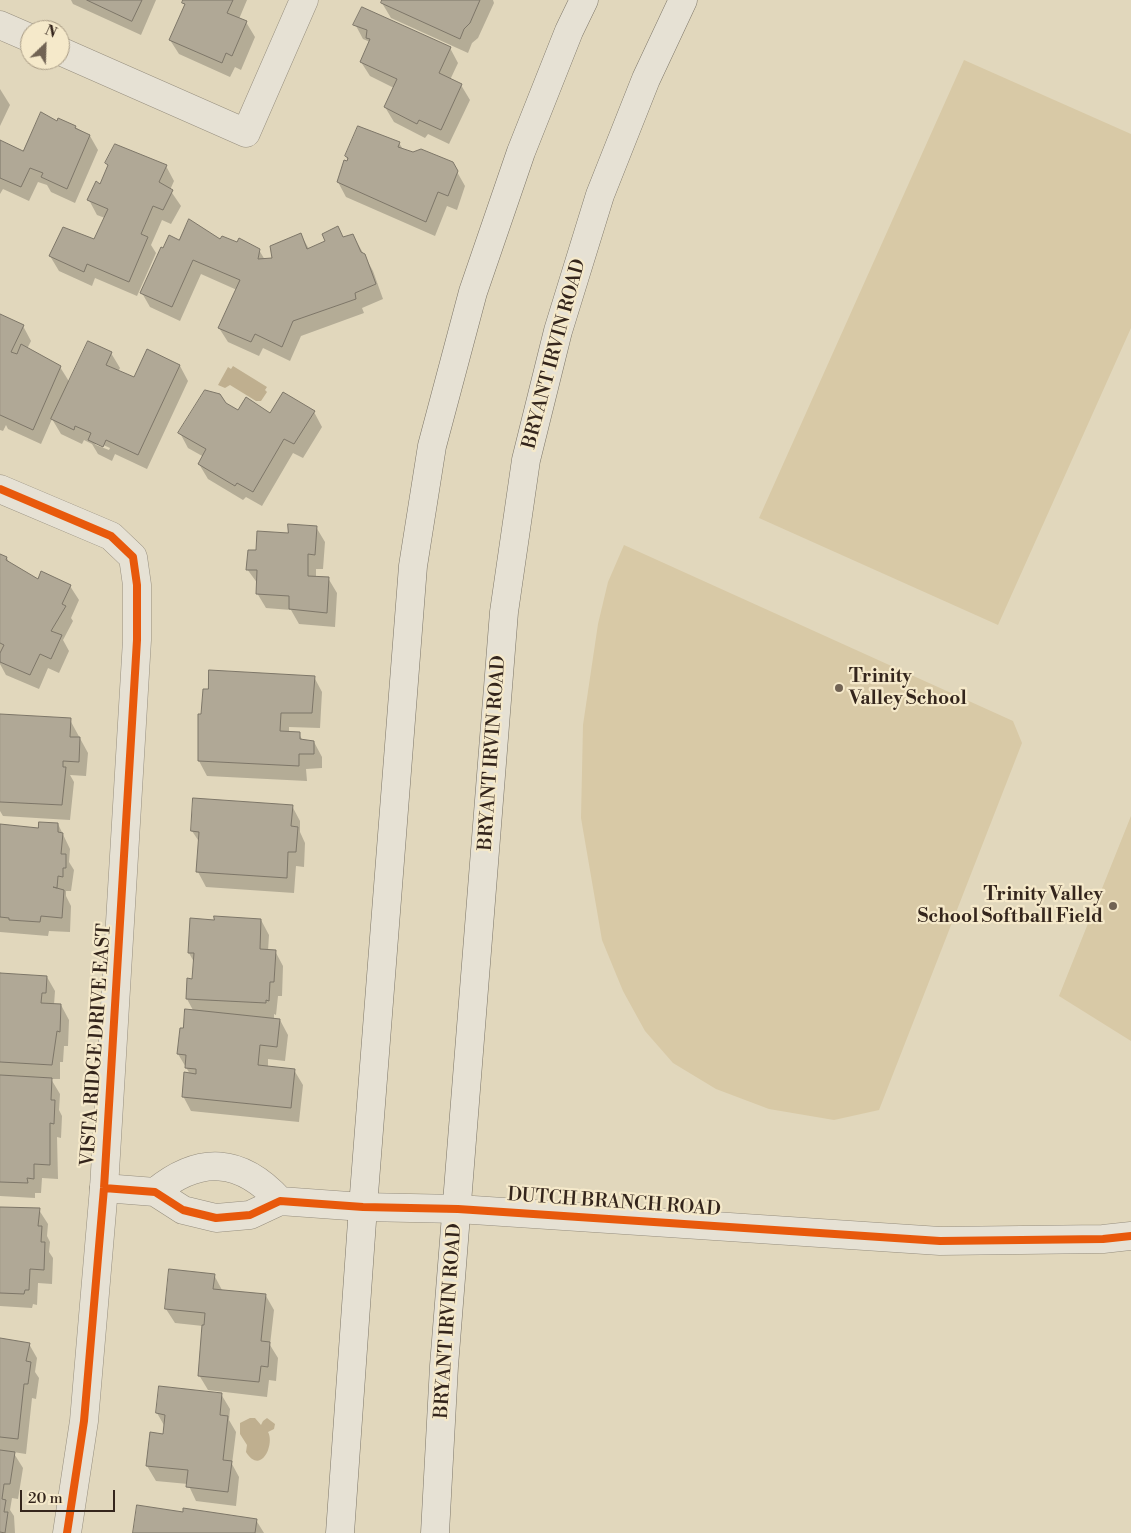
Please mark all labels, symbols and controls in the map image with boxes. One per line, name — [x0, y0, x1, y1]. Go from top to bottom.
north arrow — [20, 20, 70, 70]
text: N — [42, 22, 59, 43]
street label: BRYANT IRVIN ROAD — [519, 257, 591, 451]
street label: BRYANT IRVIN ROAD — [475, 655, 511, 851]
place label: Trinity Valley School — [849, 666, 967, 710]
marker: Trinity Valley School — [833, 682, 845, 694]
place label: Trinity Valley School Softball Field — [917, 884, 1103, 928]
marker: Trinity Valley School Softball Field — [1107, 900, 1119, 912]
street label: VISTA RIDGE DRIVE EAST — [77, 923, 117, 1167]
street label: DUTCH BRANCH ROAD — [506, 1184, 722, 1222]
street label: BRYANT IRVIN ROAD — [431, 1223, 467, 1419]
scale bar — [22, 1480, 118, 1512]
text: 20 m — [28, 1489, 63, 1508]

